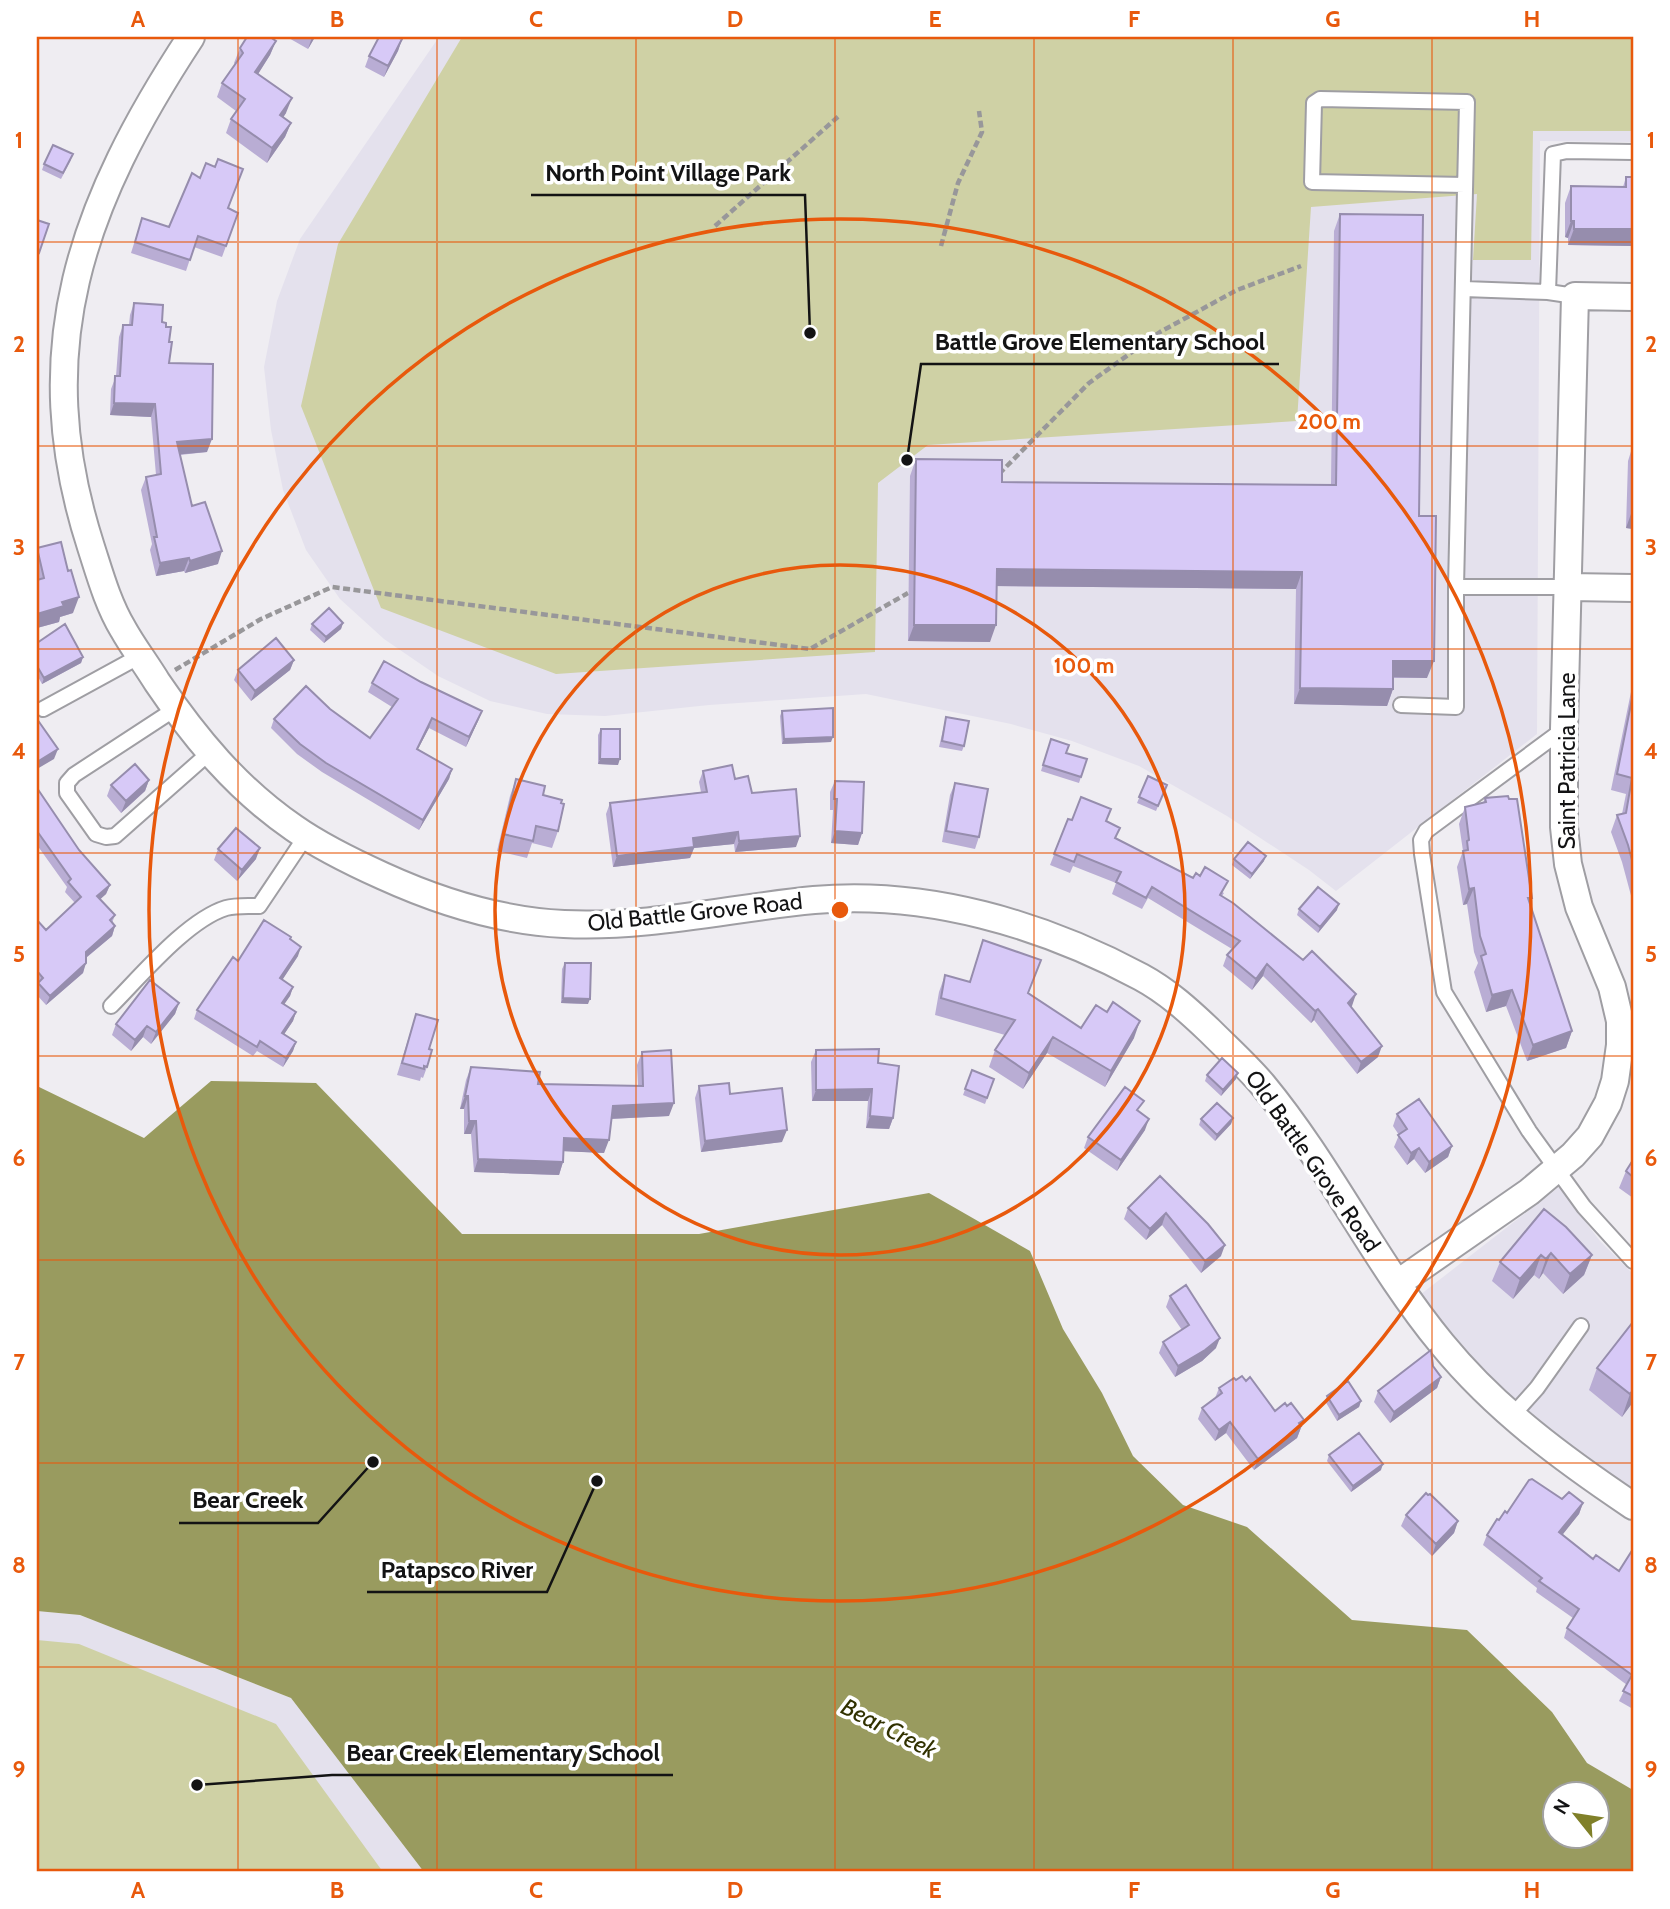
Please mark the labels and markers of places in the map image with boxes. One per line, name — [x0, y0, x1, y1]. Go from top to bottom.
callout: North Point Village Park — [531, 150, 805, 195]
callout: Battle Grove Elementary School — [921, 319, 1279, 364]
centre of rings — [828, 898, 852, 922]
callout: Bear Creek — [179, 1478, 318, 1523]
callout: Patapsco River — [367, 1547, 547, 1592]
callout: Bear Creek Elementary School — [332, 1730, 673, 1775]

